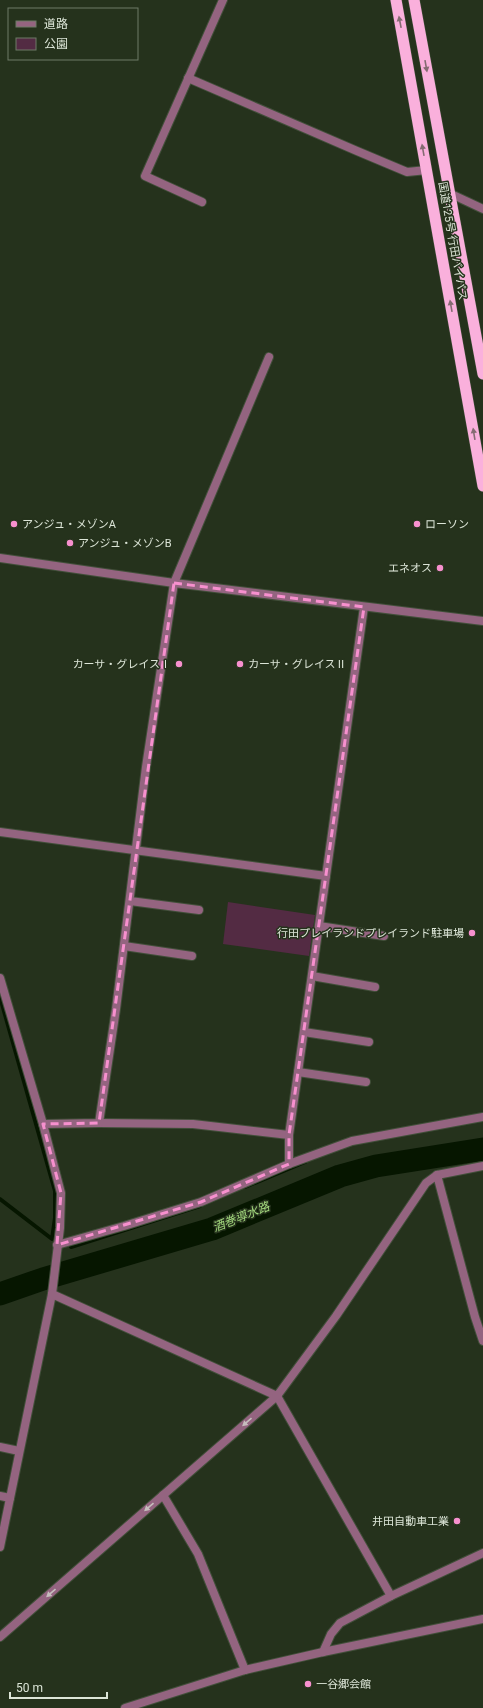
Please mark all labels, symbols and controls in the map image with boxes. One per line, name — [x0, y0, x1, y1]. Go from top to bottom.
legend — [8, 8, 138, 60]
one-way arrow — [397, 16, 403, 29]
text: 道路 — [44, 17, 68, 31]
text: 公園 — [44, 37, 68, 51]
one-way arrow — [423, 60, 429, 72]
one-way arrow — [420, 144, 426, 157]
street label: 国道125号 行田バイパス — [436, 181, 469, 301]
one-way arrow — [448, 300, 454, 312]
one-way arrow — [471, 428, 477, 440]
place label: アンジュ・メゾンA — [22, 518, 117, 531]
place label: ローソン — [425, 518, 469, 531]
marker: アンジュ・メゾンA — [9, 519, 19, 529]
marker: ローソン — [412, 519, 422, 529]
place label: アンジュ・メゾンB — [78, 537, 172, 550]
marker: アンジュ・メゾンB — [65, 538, 75, 548]
place label: エネオス — [388, 562, 432, 575]
marker: エネオス — [435, 563, 445, 573]
place label: カーサ・グレイスⅠ — [73, 658, 171, 671]
place label: カーサ・グレイスⅡ — [248, 658, 346, 671]
marker: カーサ・グレイスⅠ — [174, 659, 184, 669]
marker: カーサ・グレイスⅡ — [235, 659, 245, 669]
place label: 行田プレイランドプレイランド駐車場 — [277, 927, 464, 940]
marker: 行田プレイランドプレイランド駐車場 — [467, 928, 477, 938]
water label: 酒巻導水路 — [211, 1199, 272, 1235]
one-way arrow — [242, 1417, 253, 1426]
one-way arrow — [145, 1502, 154, 1511]
place label: 井田自動車工業 — [372, 1515, 449, 1528]
marker: 井田自動車工業 — [452, 1516, 462, 1526]
one-way arrow — [46, 1588, 57, 1597]
scale bar — [10, 1674, 107, 1700]
place label: 一谷郷会館 — [316, 1678, 371, 1691]
marker: 一谷郷会館 — [303, 1679, 313, 1689]
text: 50 m — [16, 1681, 43, 1695]

